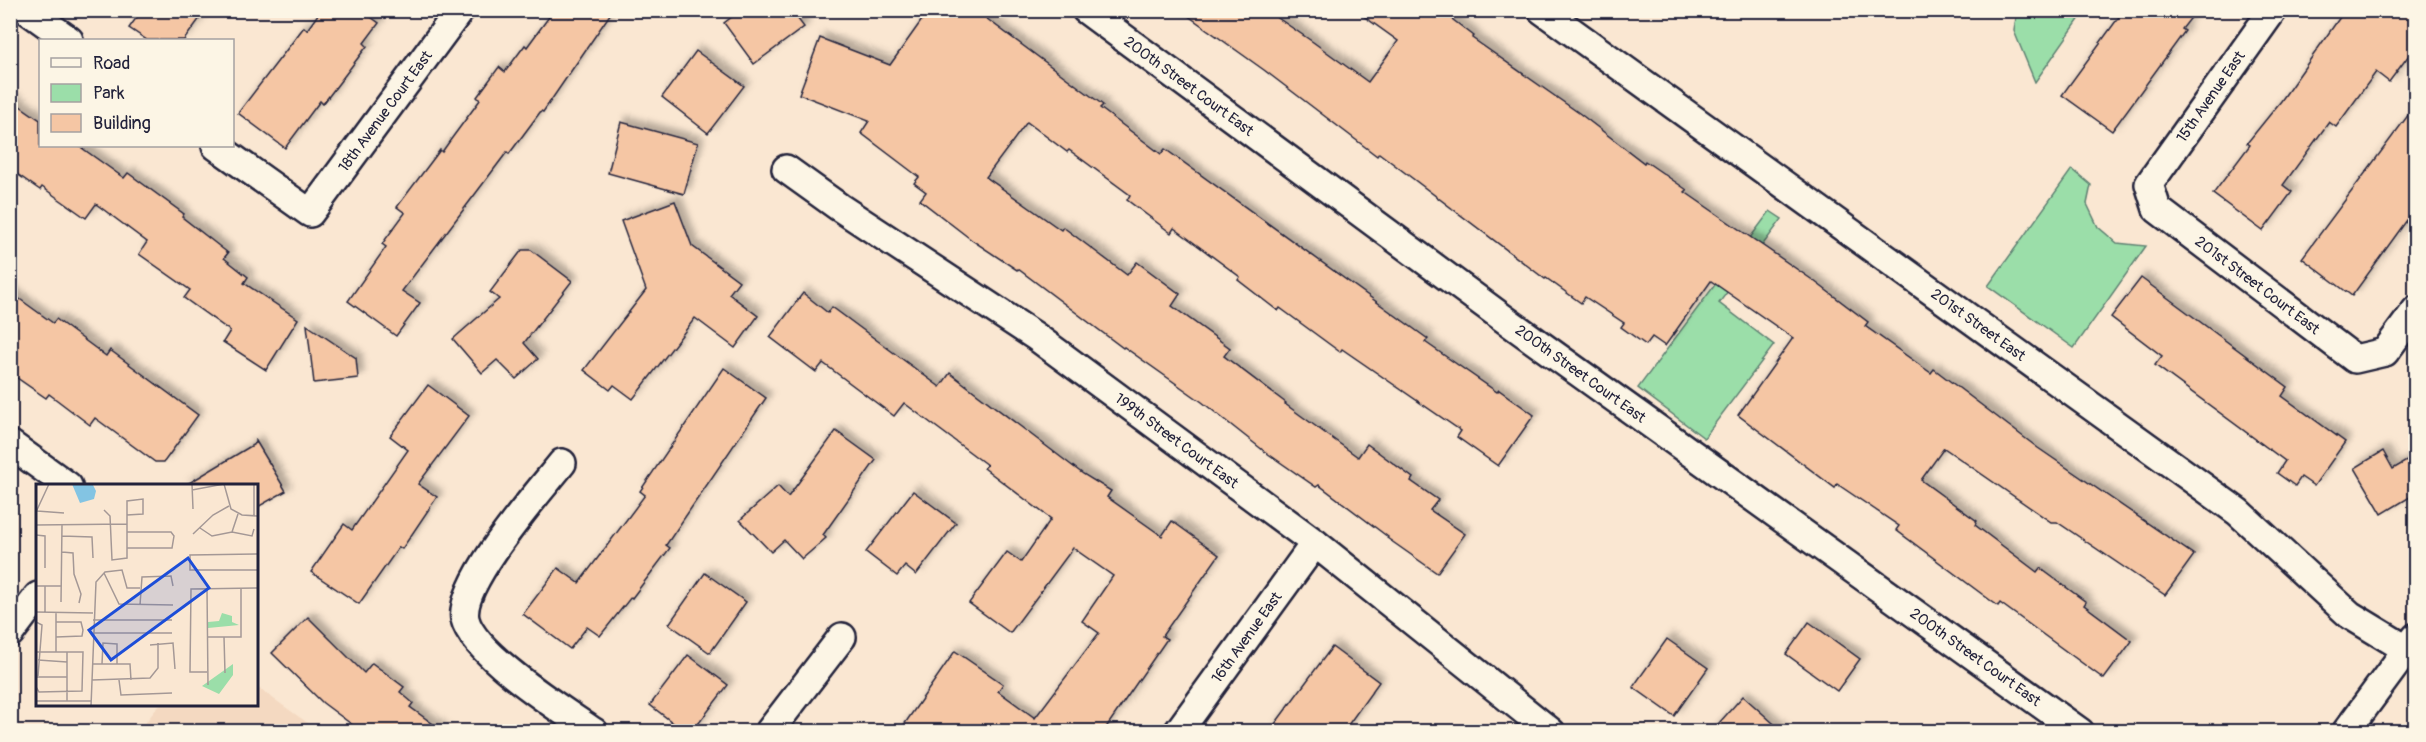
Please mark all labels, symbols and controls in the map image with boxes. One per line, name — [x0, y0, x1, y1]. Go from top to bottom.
street label: 200th Street Court East — [1120, 32, 1258, 141]
legend — [39, 39, 234, 147]
street label: 18th Avenue Court East — [334, 46, 437, 176]
street label: 15th Avenue East — [2172, 47, 2250, 146]
text: Road — [93, 52, 130, 75]
text: Park — [93, 82, 125, 105]
text: Building — [93, 112, 151, 135]
street label: 201st Street Court East — [2191, 232, 2324, 339]
street label: 201st Street East — [1927, 284, 2030, 366]
street label: 200th Street Court East — [1512, 320, 1650, 428]
street label: 199th Street Court East — [1111, 389, 1243, 493]
inset map — [36, 484, 258, 706]
street label: 16th Avenue East — [1207, 587, 1287, 687]
street label: 200th Street Court East — [1906, 604, 2045, 711]

